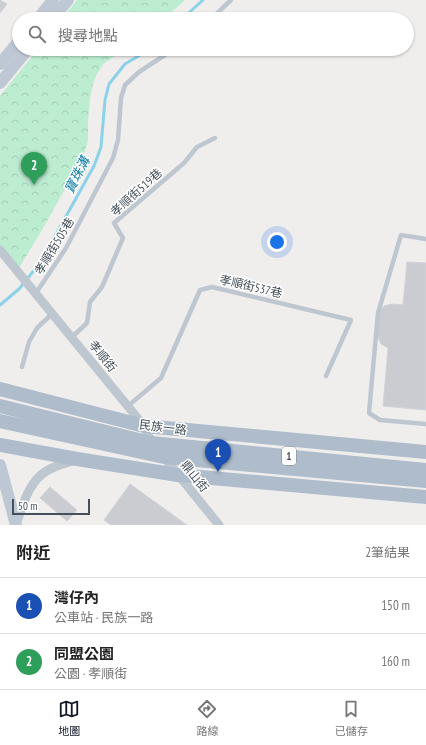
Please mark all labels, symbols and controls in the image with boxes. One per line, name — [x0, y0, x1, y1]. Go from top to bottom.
search box — [12, 12, 414, 56]
icon: search — [26, 23, 48, 45]
text: 搜尋地點 — [58, 26, 118, 45]
pin: 2 — [21, 152, 47, 185]
water label: 寶珠溝 — [61, 152, 94, 196]
street label: 孝順街519巷 — [107, 165, 165, 219]
street label: 孝順街505巷 — [31, 215, 77, 277]
your location — [267, 232, 287, 252]
street label: 孝順街537巷 — [218, 271, 284, 301]
street label: 孝順街 — [86, 337, 120, 375]
street label: 民族一路 — [138, 417, 188, 437]
pin: 1 — [205, 439, 231, 472]
road number: 1 — [282, 447, 296, 465]
street label: 鼎山街 — [178, 457, 212, 495]
scale bar — [12, 497, 90, 516]
text: 50 m — [18, 499, 37, 513]
text: 附近 — [16, 542, 50, 564]
text: 2筆結果 — [365, 544, 410, 561]
text: 灣仔內 — [54, 588, 99, 607]
text: 1 — [26, 597, 32, 614]
text: 150 m — [381, 597, 410, 614]
text: 公車站 · 民族一路 — [54, 609, 153, 626]
text: 同盟公園 — [54, 644, 114, 663]
text: 2 — [26, 653, 32, 670]
text: 160 m — [381, 653, 410, 670]
text: 公園 · 孝順街 — [54, 665, 127, 682]
tab: 地圖 — [58, 698, 80, 738]
tab: 路線 — [196, 698, 218, 738]
tab: 已儲存 — [335, 698, 368, 738]

